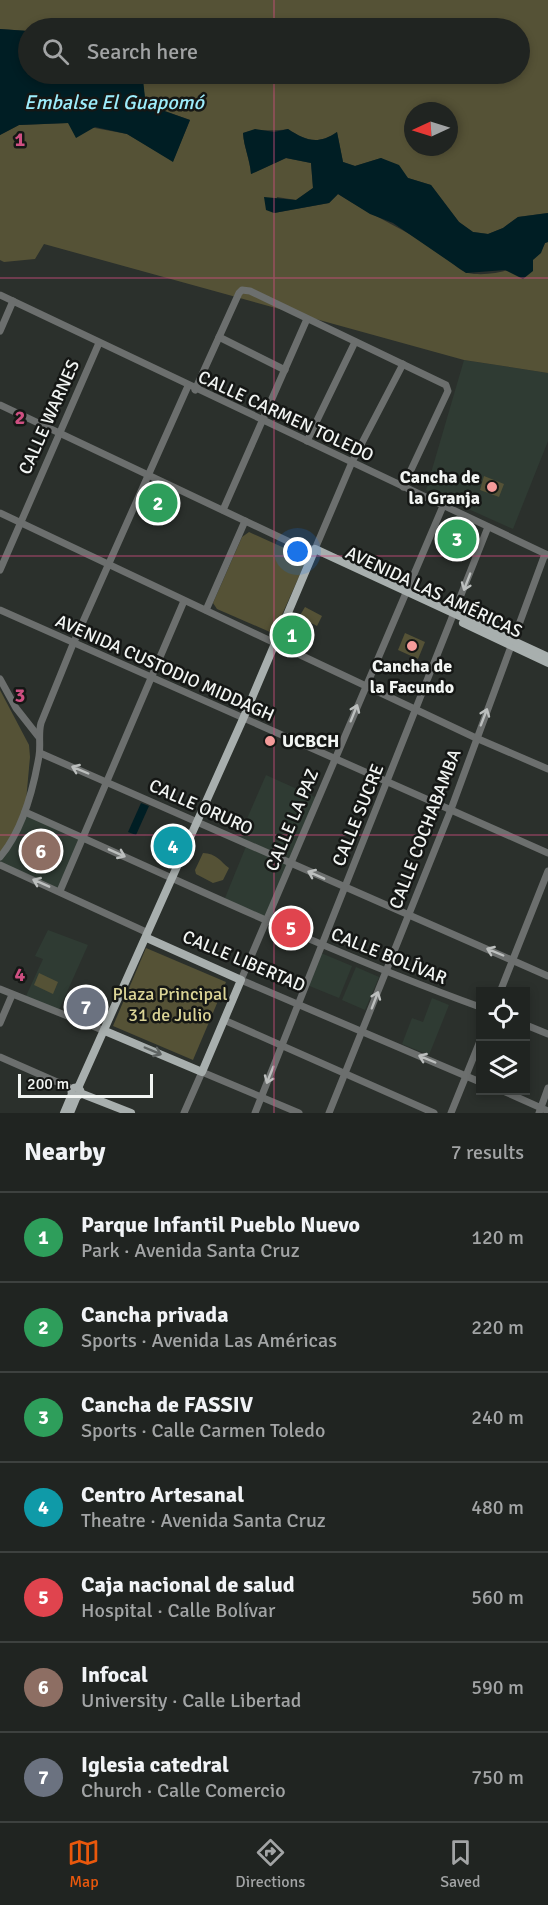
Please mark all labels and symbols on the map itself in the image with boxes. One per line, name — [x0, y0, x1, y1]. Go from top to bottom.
water label: Embalse El Guapomó — [24, 90, 206, 115]
north arrow — [404, 102, 458, 156]
text: 1 — [15, 127, 26, 152]
street label: CALLE WARNES — [14, 356, 84, 478]
street label: CALLE CARMEN TOLEDO — [195, 366, 377, 466]
text: 2 — [15, 405, 25, 430]
place label: Cancha de la Granja — [400, 466, 480, 509]
pin: 2 — [138, 480, 178, 526]
marker: Cancha de la Granja — [485, 480, 499, 494]
pin: 3 — [438, 516, 476, 562]
your location — [283, 537, 312, 566]
street label: AVENIDA LAS AMÉRICAS — [342, 541, 526, 643]
one-way arrow — [461, 572, 472, 591]
street label: AVENIDA CUSTODIO MIDDAGH — [52, 610, 278, 726]
pin: 1 — [272, 612, 312, 658]
marker: Cancha de la Facundo — [405, 639, 419, 653]
place label: Cancha de la Facundo — [370, 655, 454, 698]
text: 3 — [15, 683, 25, 708]
one-way arrow — [349, 704, 360, 723]
one-way arrow — [479, 708, 490, 727]
place label: UCBCH — [282, 730, 339, 752]
marker: UCBCH — [263, 734, 277, 748]
street label: CALLE COCHABAMBA — [384, 746, 466, 912]
street label: CALLE SUCRE — [328, 761, 388, 869]
one-way arrow — [71, 764, 89, 776]
street label: CALLE LA PAZ — [261, 766, 323, 874]
street label: CALLE ORURO — [146, 774, 256, 840]
pin: 4 — [154, 824, 192, 868]
pin: 6 — [22, 828, 60, 874]
one-way arrow — [107, 847, 125, 859]
one-way arrow — [307, 869, 325, 880]
one-way arrow — [32, 876, 50, 887]
pin: 5 — [272, 906, 310, 950]
street label: CALLE BOLÍVAR — [328, 923, 450, 989]
street label: CALLE LIBERTAD — [179, 925, 309, 997]
one-way arrow — [486, 946, 504, 957]
text: 4 — [15, 962, 26, 987]
park label: Plaza Principal 31 de Julio — [113, 983, 227, 1026]
pin: 7 — [66, 984, 106, 1030]
one-way arrow — [370, 991, 381, 1010]
one-way arrow — [144, 1046, 162, 1057]
one-way arrow — [418, 1052, 436, 1064]
one-way arrow — [264, 1065, 275, 1084]
scale bar — [18, 1071, 153, 1098]

